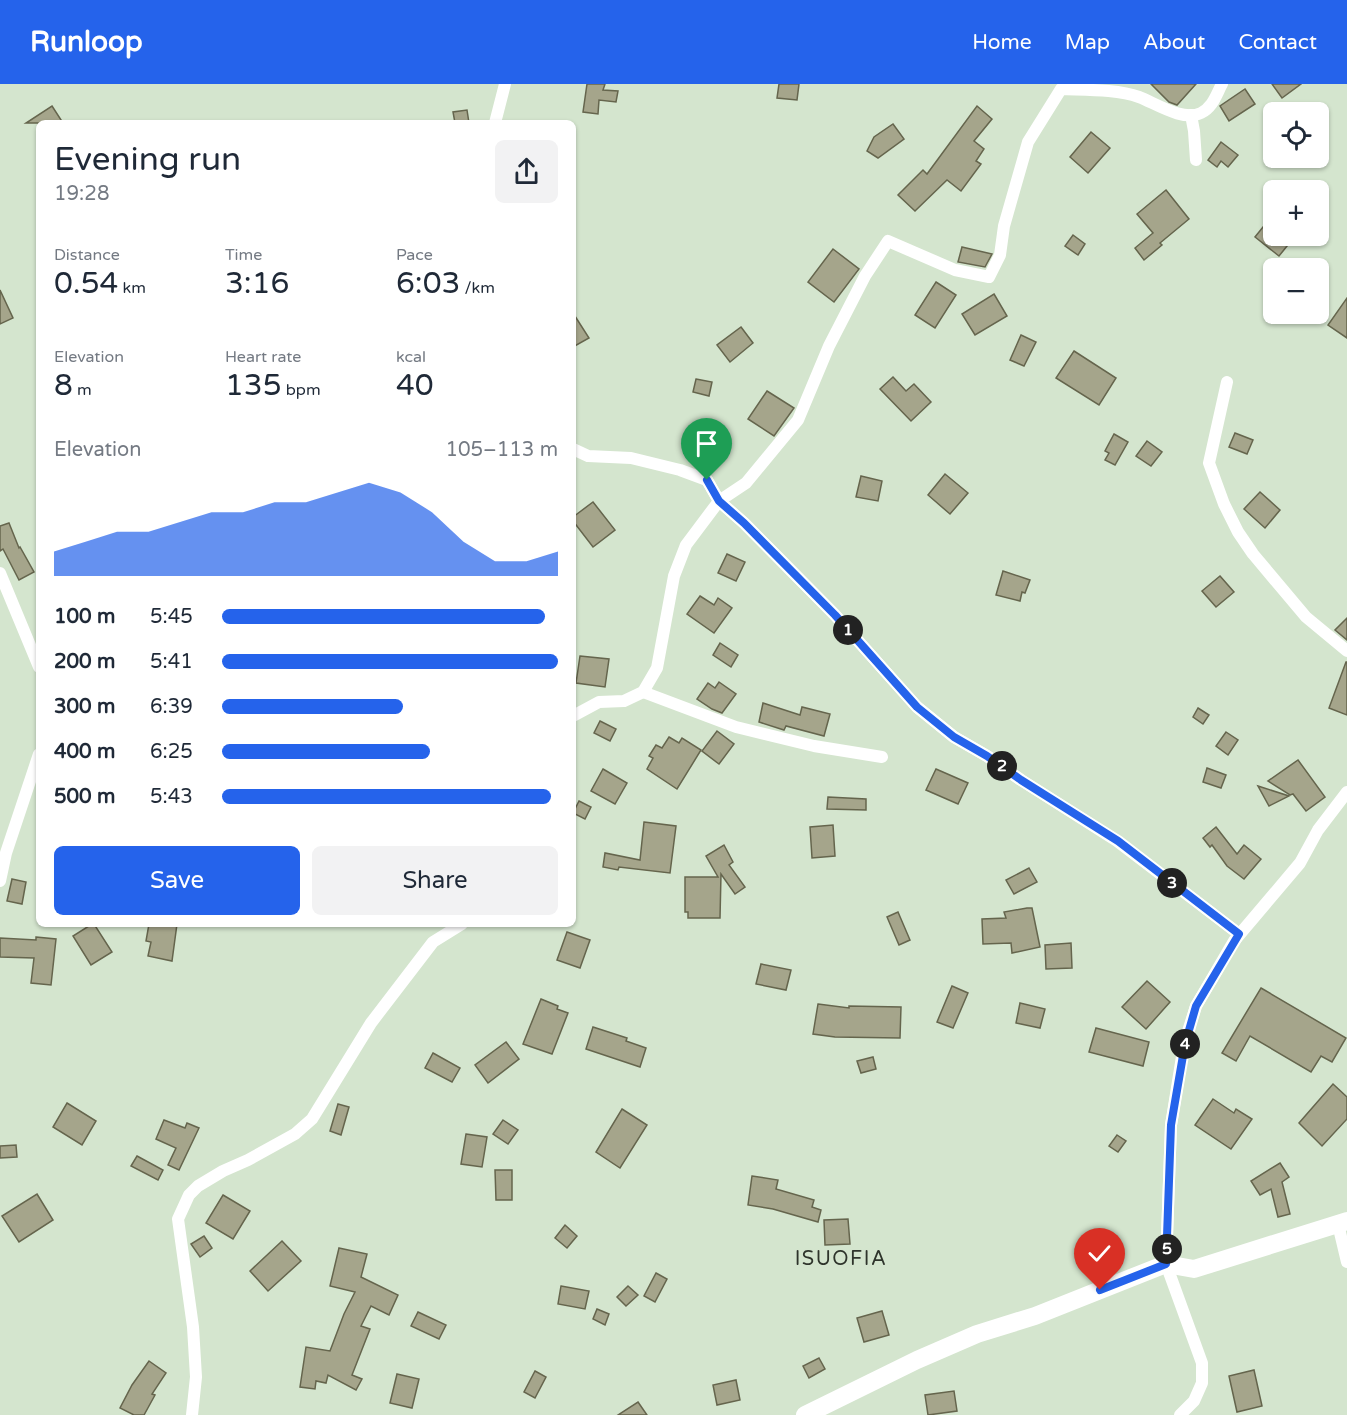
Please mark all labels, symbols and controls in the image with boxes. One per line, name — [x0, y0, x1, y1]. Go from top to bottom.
text: Runloop — [30, 25, 143, 59]
text: Home — [972, 30, 1032, 55]
text: Map — [1065, 30, 1110, 55]
text: About — [1143, 30, 1205, 55]
text: Contact — [1238, 30, 1317, 55]
map controls — [1263, 102, 1329, 324]
button: locate — [1263, 102, 1329, 168]
text: Evening run — [54, 140, 241, 179]
button: share — [495, 140, 558, 203]
button: + — [1263, 180, 1329, 246]
text: 19:28 — [54, 182, 109, 206]
text: Distance — [54, 245, 120, 265]
text: Time — [225, 245, 262, 265]
text: Pace — [396, 245, 433, 265]
button: − — [1263, 258, 1329, 324]
text: 0.54 — [54, 265, 118, 302]
text: 3:16 — [225, 265, 289, 302]
text: 6:03 — [396, 265, 460, 302]
text: km — [118, 278, 146, 298]
text: /km — [460, 278, 495, 298]
text: Elevation — [54, 347, 124, 367]
text: Heart rate — [225, 347, 301, 367]
text: kcal — [396, 347, 426, 367]
text: 8 — [54, 367, 73, 404]
text: 135 — [225, 367, 282, 404]
text: 40 — [396, 367, 434, 404]
text: m — [73, 380, 92, 400]
text: bpm — [282, 380, 321, 400]
pin — [681, 418, 732, 480]
icon: arrive — [690, 427, 723, 460]
text: Elevation — [54, 438, 141, 462]
text: 105–113 m — [445, 438, 558, 462]
text: 100 m — [54, 605, 115, 629]
text: 5:45 — [150, 605, 193, 629]
pin: 1 — [833, 615, 863, 645]
text: 1 — [843, 620, 853, 640]
text: 200 m — [54, 650, 115, 674]
text: 5:41 — [150, 650, 193, 674]
text: 300 m — [54, 695, 115, 719]
text: 6:39 — [150, 695, 193, 719]
text: 400 m — [54, 740, 115, 764]
text: 6:25 — [150, 740, 193, 764]
pin: 2 — [987, 751, 1017, 781]
text: 2 — [997, 756, 1007, 776]
text: 500 m — [54, 785, 115, 809]
text: 5:43 — [150, 785, 193, 809]
button: Save — [54, 846, 300, 915]
button: Share — [312, 846, 558, 915]
pin: 3 — [1157, 868, 1187, 898]
text: 3 — [1167, 873, 1177, 893]
pin: 4 — [1170, 1029, 1200, 1059]
text: 4 — [1180, 1034, 1190, 1054]
pin — [1074, 1228, 1125, 1290]
pin: 5 — [1152, 1234, 1182, 1264]
icon: check — [1083, 1237, 1116, 1270]
text: 5 — [1162, 1239, 1172, 1259]
district label: ISUOFIA — [795, 1247, 887, 1271]

